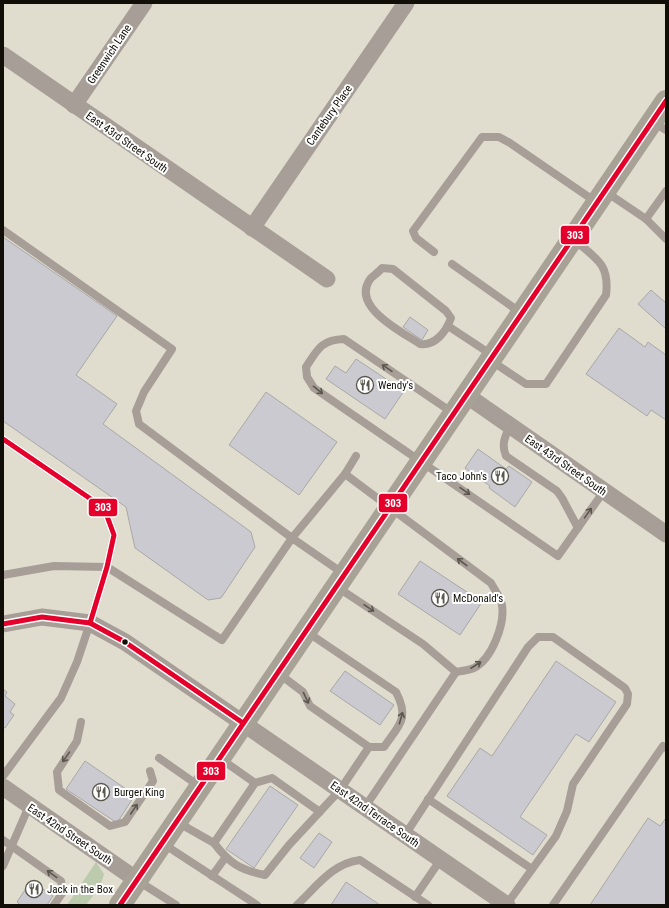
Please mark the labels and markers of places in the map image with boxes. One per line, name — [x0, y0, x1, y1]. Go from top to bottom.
restaurant icon: Wendy's — [355, 375, 375, 395]
place label: Wendy's — [378, 379, 413, 392]
restaurant icon: Taco John's — [490, 466, 510, 486]
place label: Taco John's — [436, 470, 487, 483]
restaurant icon: McDonald's — [430, 588, 450, 608]
place label: McDonald's — [453, 592, 503, 605]
unlabelled marker — [120, 637, 130, 647]
restaurant icon: Burger King — [91, 782, 111, 802]
place label: Burger King — [114, 786, 164, 799]
restaurant icon: Jack in the Box — [24, 879, 44, 899]
place label: Jack in the Box — [47, 883, 113, 896]

